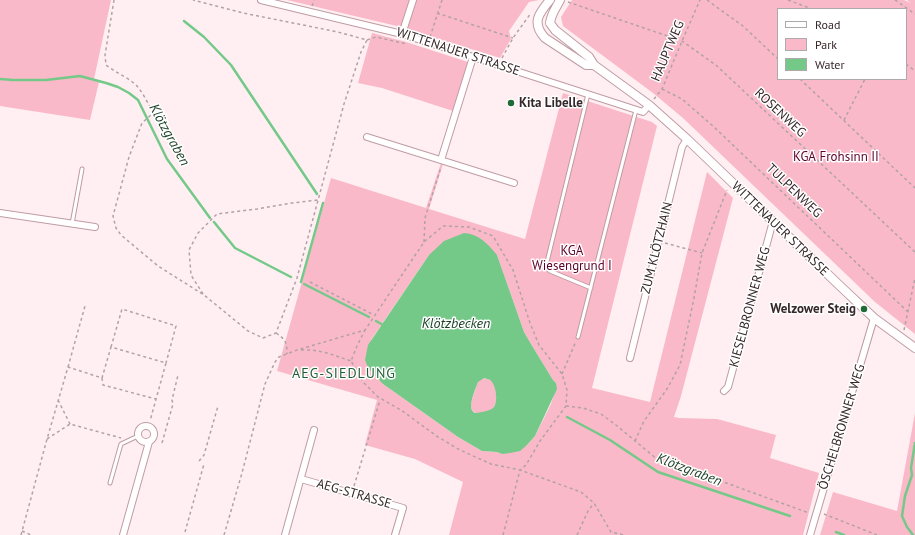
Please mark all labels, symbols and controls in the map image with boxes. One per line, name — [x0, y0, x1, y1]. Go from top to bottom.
legend — [777, 8, 907, 80]
text: Road — [815, 17, 840, 32]
street label: HAUPTWEG — [648, 18, 688, 84]
street label: WITTENAUER STRASSE — [394, 25, 522, 79]
text: Park — [815, 37, 837, 52]
text: Water — [815, 57, 845, 72]
street label: ROSENWEG — [751, 85, 809, 141]
place label: Kita Libelle — [519, 95, 583, 111]
marker: Kita Libelle — [506, 98, 516, 108]
water label: Klötzgraben — [145, 101, 193, 169]
park label: KGA Frohsinn II — [793, 149, 879, 165]
street label: TULPENWEG — [763, 161, 825, 221]
street label: WITTENAUER STRASSE — [728, 179, 832, 279]
street label: ZUM KLÖTZHAIN — [638, 200, 676, 296]
park label: KGA Wiesengrund I — [532, 243, 612, 274]
street label: KIESELBRONNER WEG — [726, 245, 774, 369]
place label: Welzower Steig — [770, 301, 856, 317]
marker: Welzower Steig — [859, 304, 869, 314]
water label: Klötzbecken — [422, 316, 490, 332]
street label: ÖSCHELBRONNER WEG — [815, 362, 869, 492]
district label: AEG-SIEDLUNG — [292, 366, 396, 382]
water label: Klötzgraben — [654, 450, 724, 490]
street label: AEG-STRASSE — [315, 476, 393, 512]

